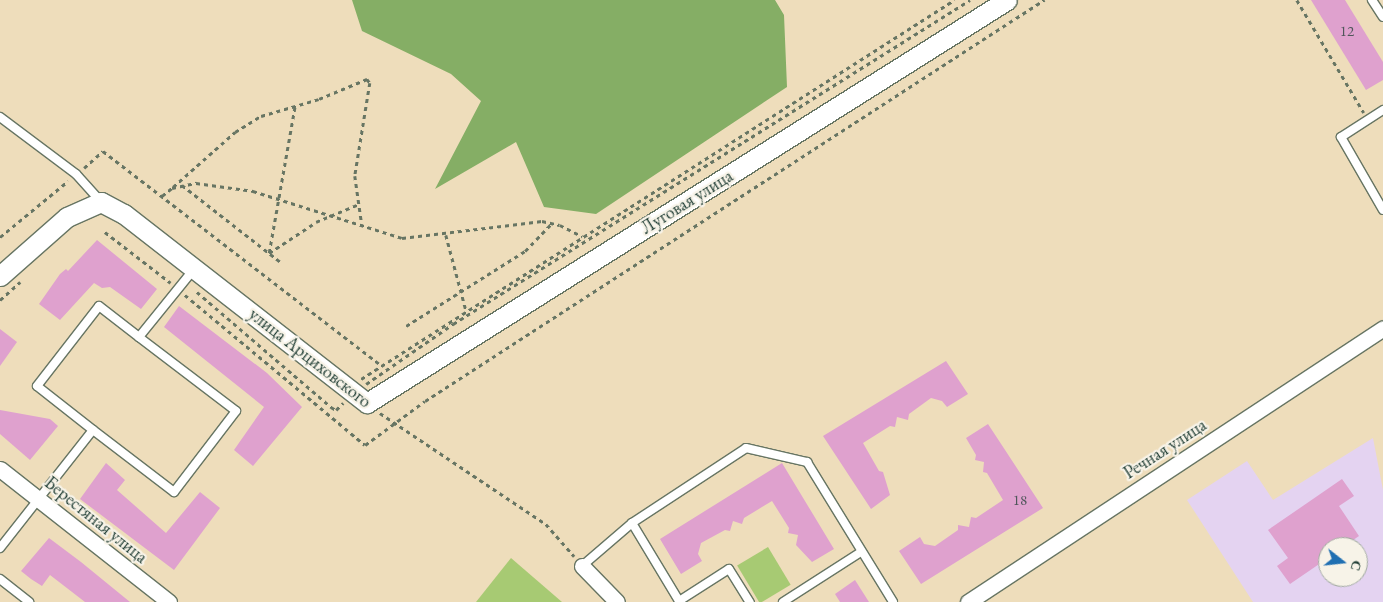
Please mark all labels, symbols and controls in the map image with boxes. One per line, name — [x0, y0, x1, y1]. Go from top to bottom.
house number: 12 — [1340, 22, 1354, 40]
street label: Луговая улица — [637, 165, 737, 239]
street label: улица Арциховского — [244, 303, 376, 413]
street label: Речная улица — [1120, 414, 1210, 484]
street label: Берестяная улица — [40, 472, 152, 568]
house number: 18 — [1013, 491, 1027, 509]
north arrow — [1318, 537, 1368, 587]
text: С — [1346, 559, 1366, 573]

